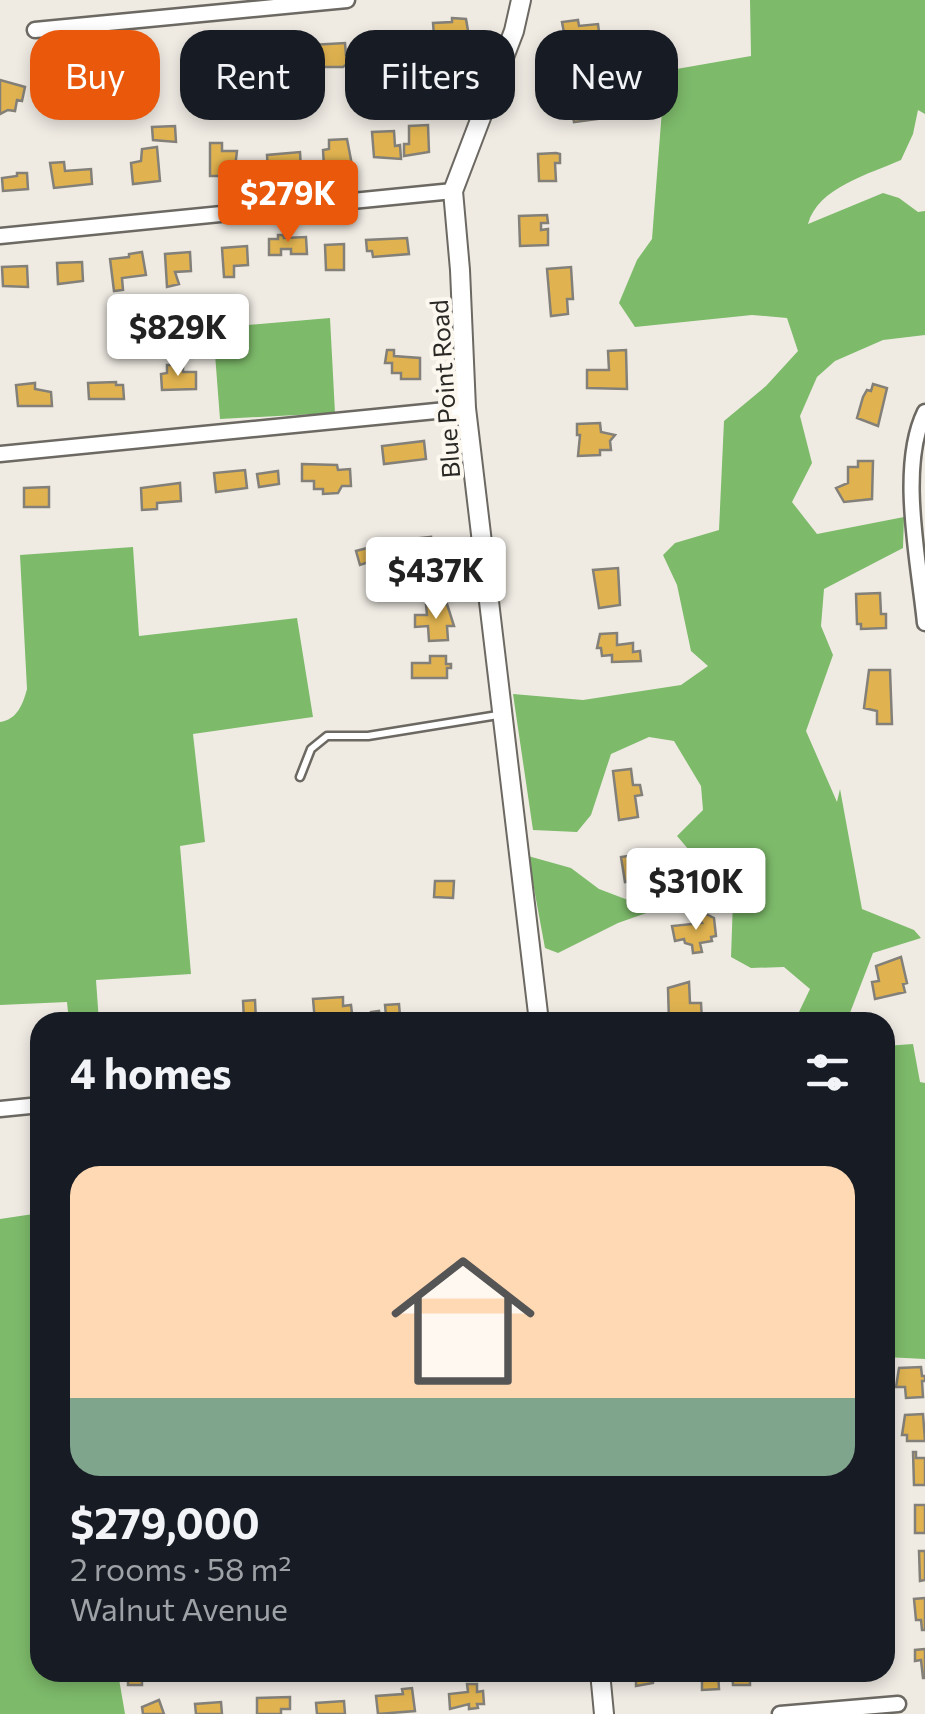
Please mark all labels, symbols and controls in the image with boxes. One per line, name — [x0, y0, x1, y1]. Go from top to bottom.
chip: Buy — [30, 30, 160, 120]
chip: Rent — [180, 30, 325, 120]
chip: Filters — [345, 30, 515, 120]
chip: New — [535, 30, 678, 120]
pin: $279K — [218, 160, 358, 245]
text: $279K — [240, 172, 336, 212]
pin: $829K — [108, 294, 248, 379]
street label: Blue Point Road — [423, 299, 465, 479]
text: $829K — [129, 306, 227, 346]
pin: $437K — [366, 537, 506, 622]
text: $437K — [388, 549, 484, 589]
pin: $310K — [626, 848, 766, 933]
text: $310K — [648, 860, 744, 900]
icon: filters — [800, 1045, 855, 1100]
text: 4 homes — [70, 1046, 232, 1098]
icon: home — [373, 1231, 553, 1411]
text: $279,000 — [70, 1496, 260, 1548]
text: 2 rooms · 58 m² — [70, 1548, 291, 1588]
text: Walnut Avenue — [70, 1588, 288, 1628]

